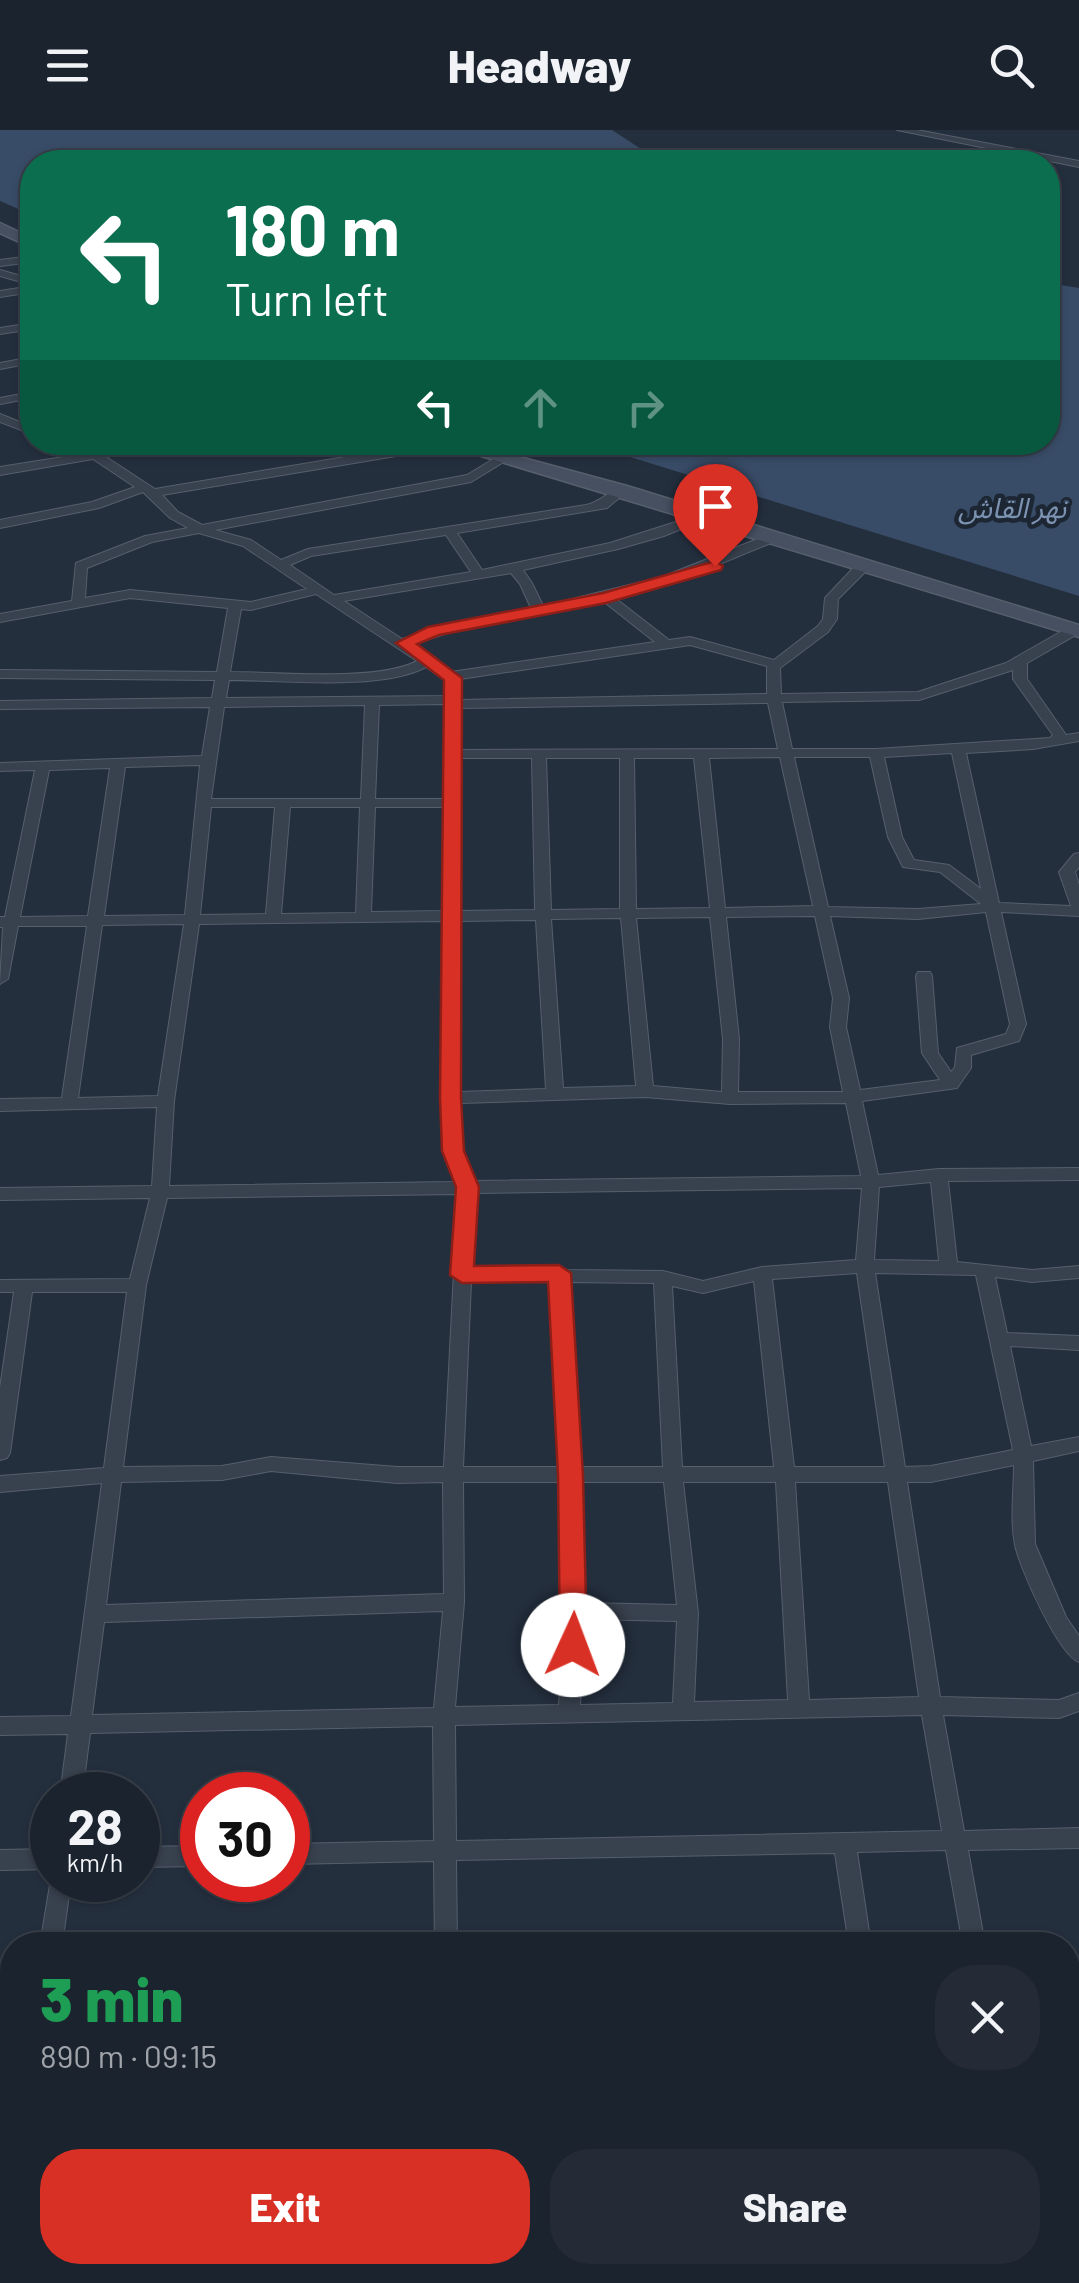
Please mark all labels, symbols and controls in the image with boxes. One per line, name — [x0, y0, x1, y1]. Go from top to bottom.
icon: menu — [40, 38, 95, 93]
text: Headway — [448, 38, 631, 92]
icon: search — [984, 38, 1039, 93]
text: 180 m — [225, 186, 400, 270]
icon: left — [60, 190, 190, 320]
text: Turn left — [225, 271, 389, 325]
icon: left — [408, 380, 463, 435]
icon: ahead — [513, 380, 568, 435]
icon: right — [618, 380, 673, 435]
pin — [673, 464, 758, 567]
icon: arrive — [688, 479, 743, 534]
water label: نهر القاش — [958, 490, 1068, 525]
position arrow — [521, 1593, 625, 1697]
speed limit sign: 30 — [180, 1772, 310, 1902]
text: 28 — [67, 1795, 123, 1855]
text: km/h — [67, 1847, 123, 1877]
text: 3 min — [40, 1962, 184, 2034]
button: close — [935, 1965, 1040, 2070]
text: 890 m · 09:15 — [40, 2036, 217, 2074]
button: Exit — [40, 2149, 530, 2264]
button: Share — [550, 2149, 1040, 2264]

